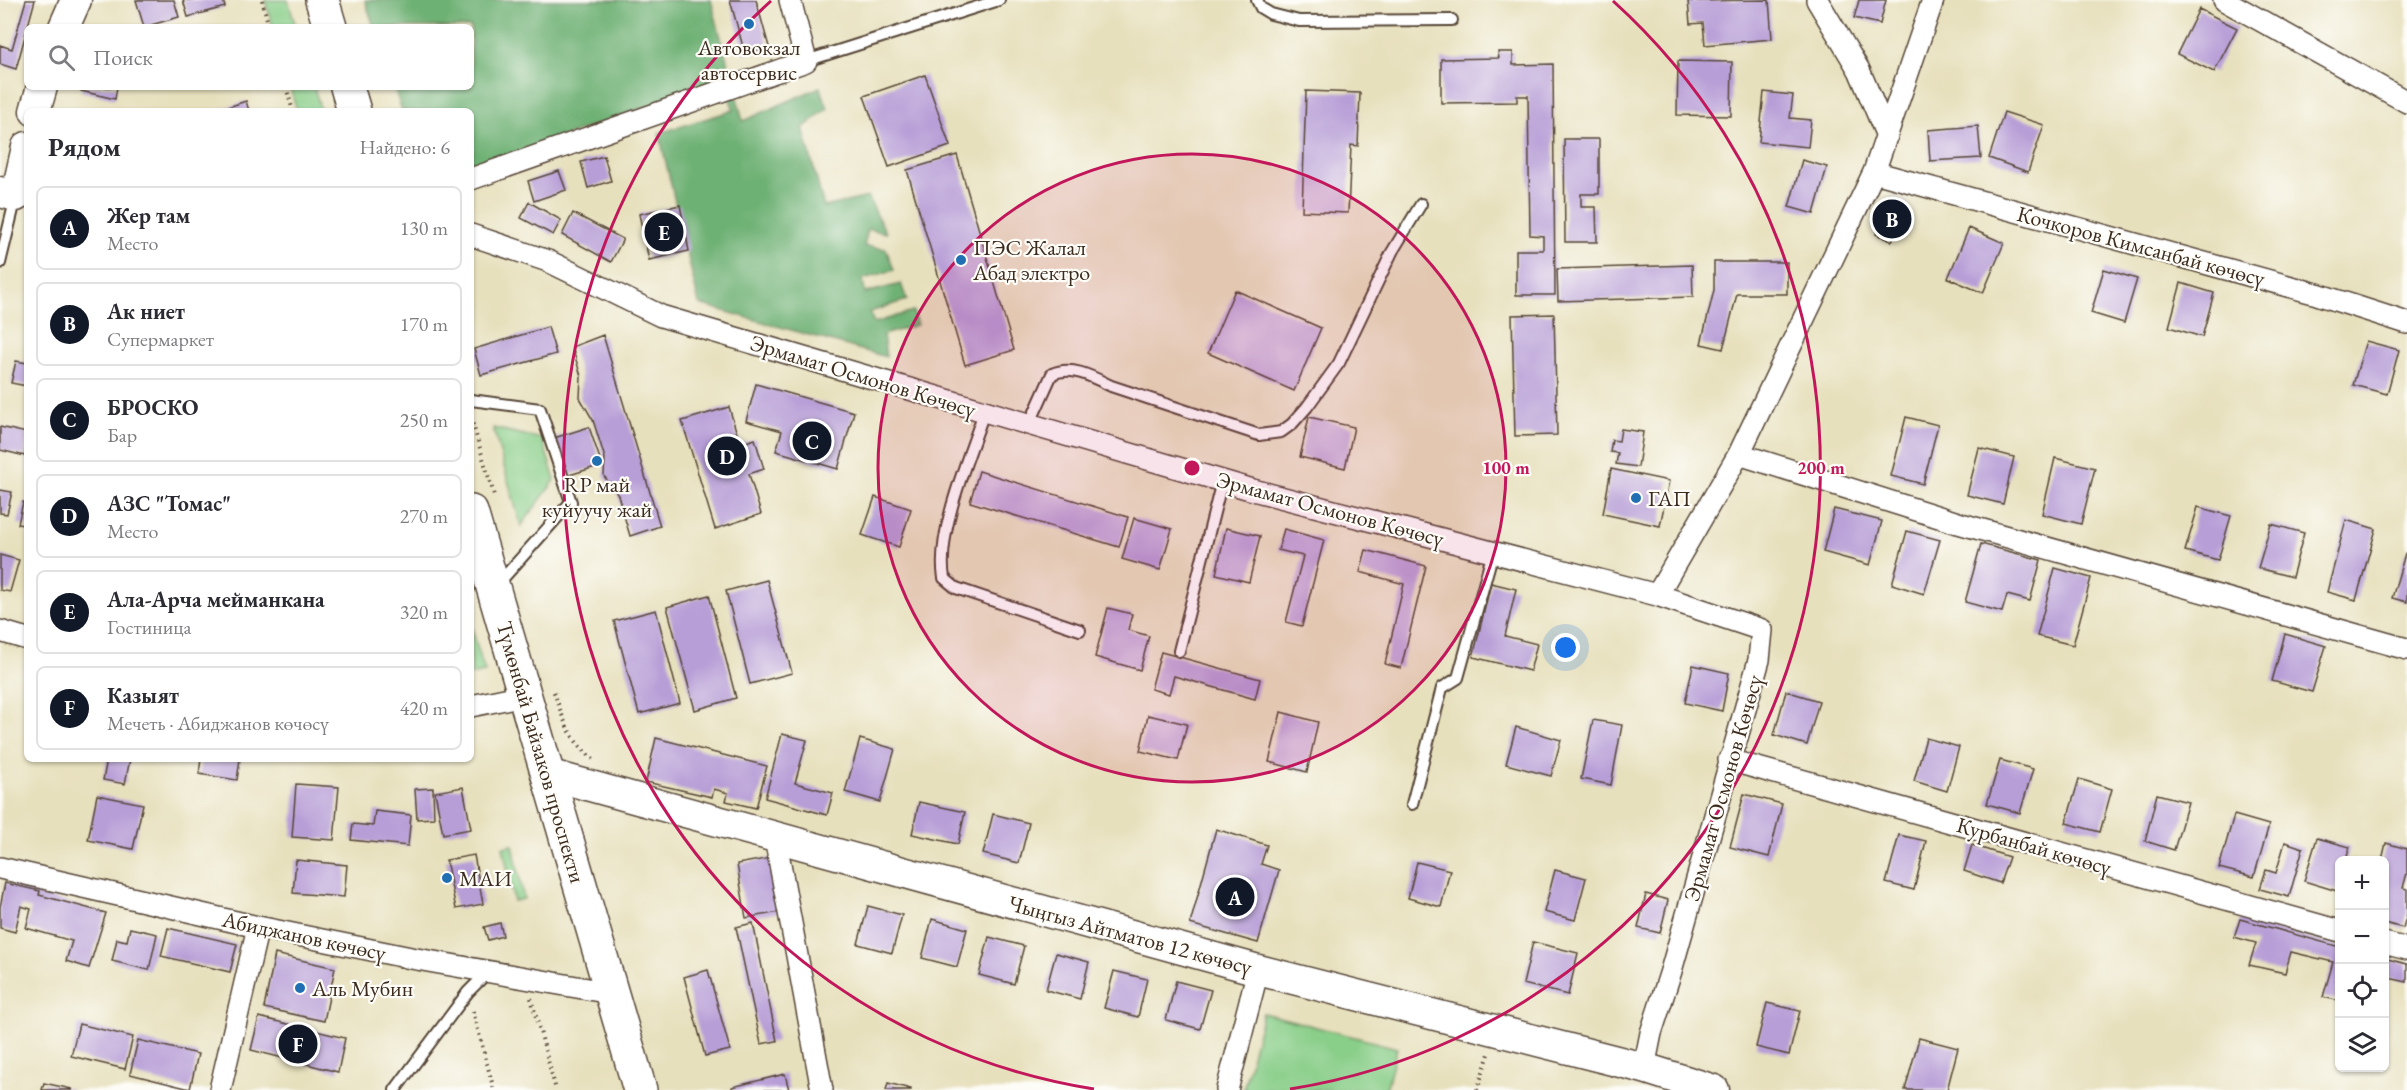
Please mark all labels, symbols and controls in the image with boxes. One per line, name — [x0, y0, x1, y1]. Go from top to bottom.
marker: Автовокзал автосервис — [742, 17, 756, 31]
search box — [24, 24, 474, 90]
place label: Автовокзал автосервис — [697, 33, 801, 87]
icon: search — [45, 41, 78, 74]
text: Поиск — [93, 43, 153, 72]
text: Рядом — [48, 130, 121, 164]
text: Найдено: 6 — [359, 134, 450, 160]
pin: B — [1872, 196, 1912, 242]
street label: Кочкоров Кимсанбай көчөсү — [2014, 199, 2268, 293]
text: Жер там — [107, 201, 190, 230]
pin: E — [644, 210, 684, 254]
text: A — [62, 215, 77, 241]
text: 130 m — [400, 215, 448, 241]
text: Место — [107, 230, 158, 256]
place label: ПЭС Жалал Абад электро — [972, 233, 1090, 287]
marker: ПЭС Жалал Абад электро — [954, 253, 968, 267]
text: Ак ниет — [107, 297, 185, 326]
text: B — [63, 311, 76, 337]
text: 170 m — [400, 311, 448, 337]
text: Супермаркет — [107, 326, 214, 352]
street label: Эрмамат Осмонов Көчөсү — [747, 328, 980, 424]
text: БРОСКО — [107, 393, 198, 422]
text: C — [62, 407, 77, 433]
text: 250 m — [400, 407, 448, 433]
pin: C — [792, 418, 832, 464]
text: Бар — [107, 422, 137, 448]
pin: D — [708, 434, 746, 478]
marker: RP май куйуучу жай — [590, 454, 604, 468]
text: 100 m — [1482, 456, 1530, 479]
text: 200 m — [1797, 456, 1845, 479]
centre of rings — [1182, 458, 1202, 478]
street label: Эрмамат Осмонов Көчөсү — [1213, 465, 1447, 553]
place label: RP май куйуучу жай — [542, 470, 653, 524]
place label: ГАП — [1648, 484, 1691, 513]
text: АЗС "Томас" — [107, 489, 231, 518]
marker: ГАП — [1629, 491, 1643, 505]
text: D — [62, 503, 77, 529]
text: 270 m — [400, 503, 448, 529]
text: Место — [107, 518, 158, 544]
text: Ала-Арча мейманкана — [107, 585, 325, 614]
text: E — [64, 599, 75, 625]
text: 320 m — [400, 599, 448, 625]
text: Гостиница — [107, 614, 192, 640]
street label: Түмөнбай Байзаков проспекти — [490, 618, 592, 887]
your location — [1551, 633, 1580, 662]
street label: Эрмамат Осмонов Көчөсү — [1677, 671, 1769, 905]
text: Казыят — [107, 681, 179, 710]
text: F — [64, 695, 75, 721]
text: 420 m — [400, 695, 448, 721]
text: Мечеть · Абиджанов көчөсү — [107, 710, 329, 736]
street label: Курбанбай көчөсү — [1953, 810, 2115, 882]
map controls — [2335, 856, 2389, 1072]
button: + — [2335, 856, 2389, 910]
place label: МАИ — [459, 864, 512, 893]
marker: МАИ — [440, 871, 454, 885]
pin: A — [1216, 874, 1254, 920]
street label: Чыңгыз Айтматов 12 көчөсү — [1005, 888, 1255, 982]
street label: Абиджанов көчөсү — [219, 904, 389, 968]
button: − — [2335, 910, 2389, 964]
button: locate — [2335, 964, 2389, 1018]
place label: Аль Мубин — [311, 974, 413, 1003]
marker: Аль Мубин — [293, 981, 307, 995]
button: layers — [2335, 1018, 2389, 1072]
pin: F — [278, 1022, 318, 1066]

